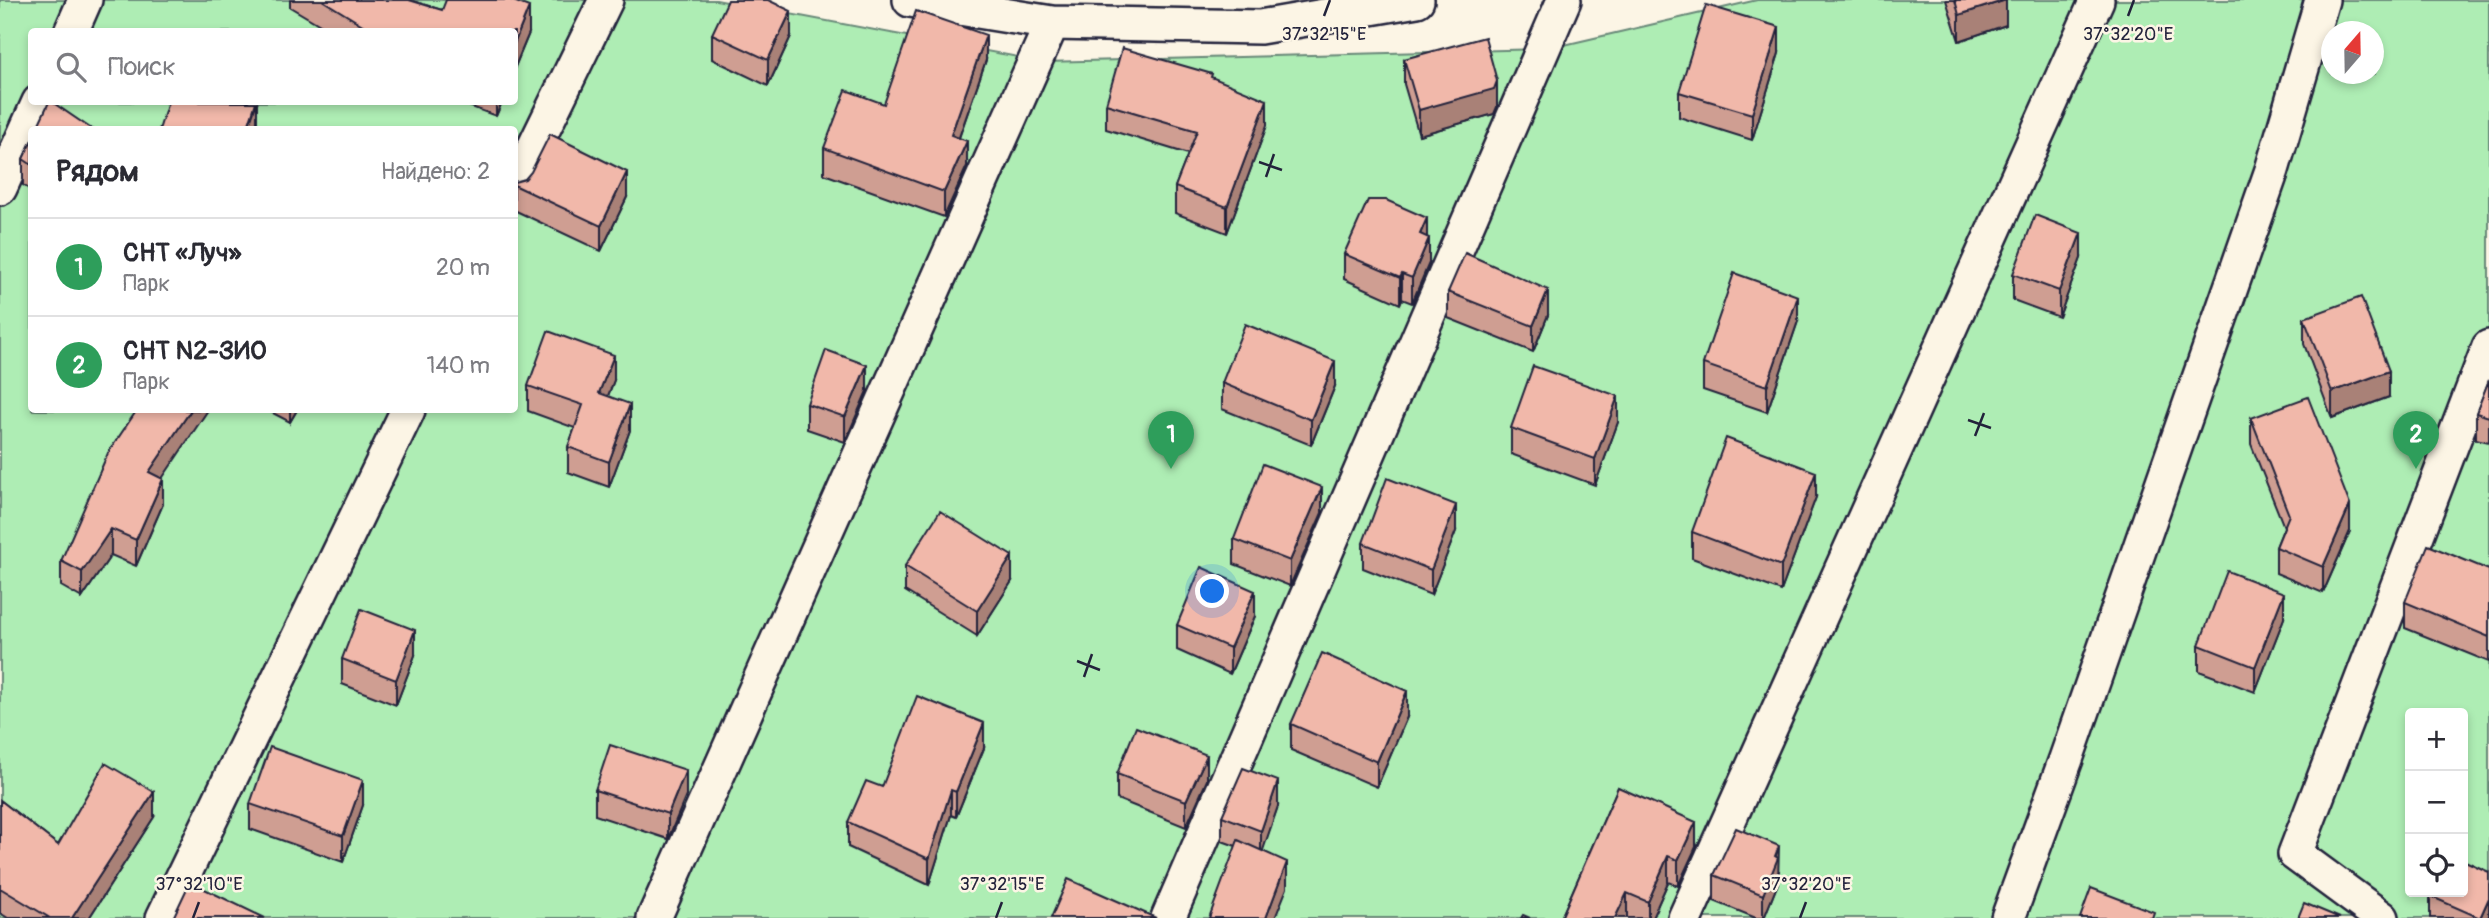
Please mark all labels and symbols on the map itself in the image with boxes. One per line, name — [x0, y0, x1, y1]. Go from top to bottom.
north arrow — [2321, 21, 2384, 84]
text: 37°32'15"E — [1282, 23, 1366, 46]
text: 37°32'20"E — [2083, 23, 2173, 46]
pin: 1 — [1148, 411, 1194, 469]
pin: 2 — [2393, 411, 2439, 469]
your location — [1195, 574, 1229, 608]
text: 37°32'10"E — [155, 873, 243, 896]
text: 37°32'15"E — [960, 873, 1044, 896]
text: 37°32'20"E — [1761, 873, 1851, 896]

